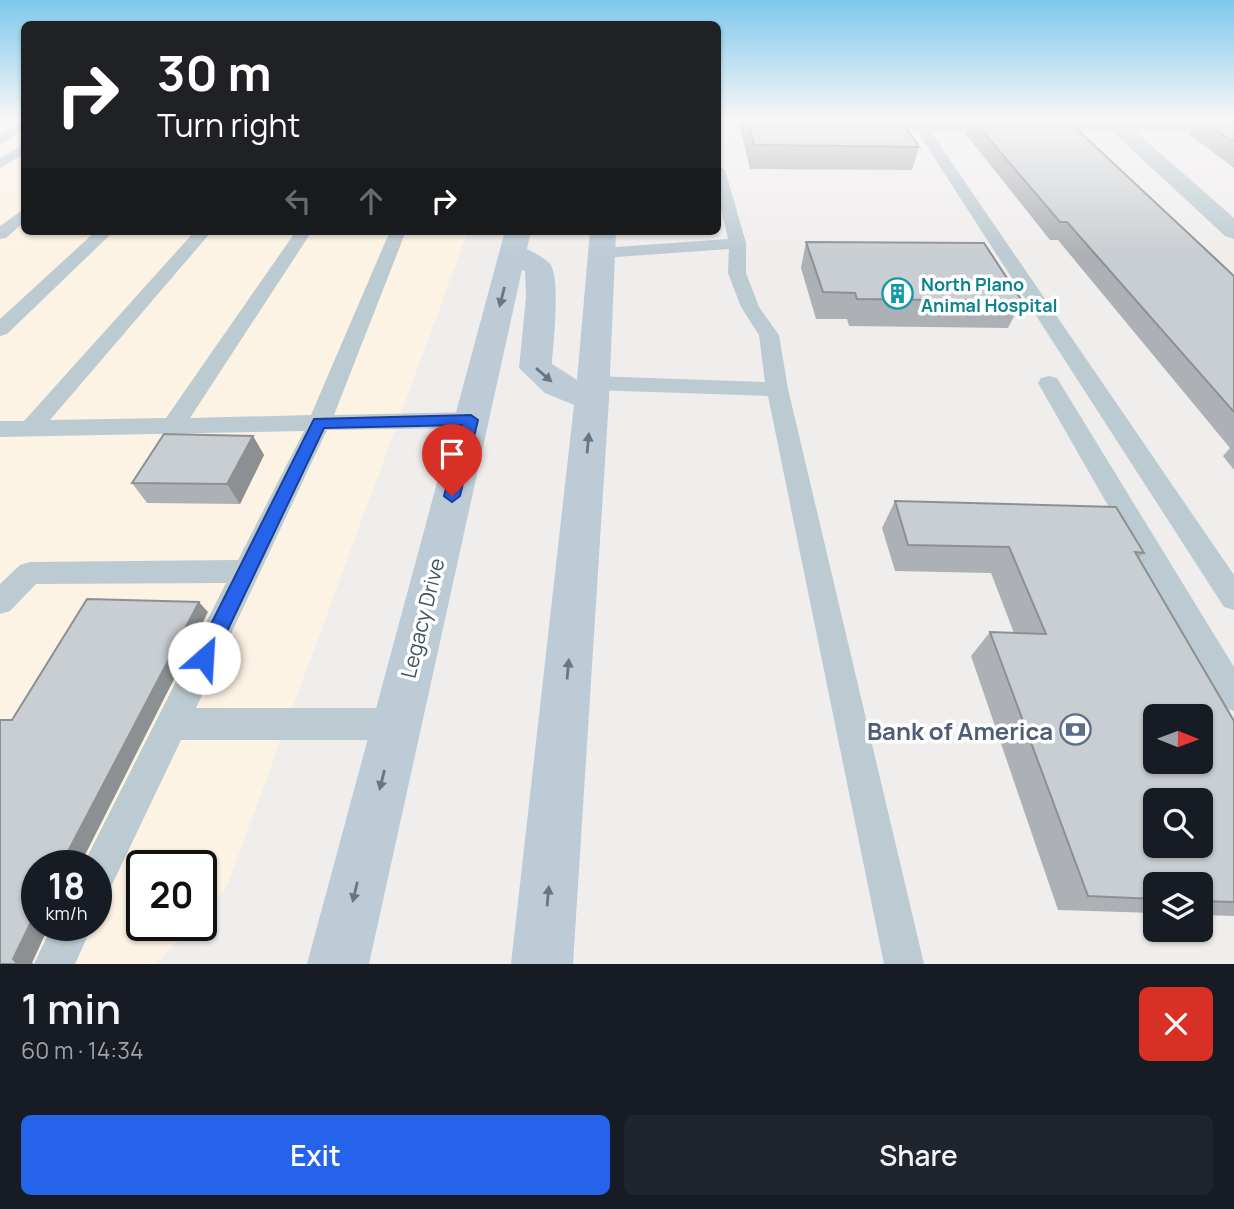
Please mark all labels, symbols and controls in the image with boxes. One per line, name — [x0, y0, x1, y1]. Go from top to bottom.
text: 30 m — [157, 39, 272, 106]
icon: right — [42, 49, 133, 140]
text: Turn right — [157, 103, 300, 147]
icon: left — [279, 182, 317, 220]
icon: ahead — [352, 182, 390, 220]
icon: right — [425, 182, 463, 220]
place label: North Plano Animal Hospital — [921, 272, 1058, 317]
building icon: North Plano Animal Hospital — [881, 277, 915, 311]
one-way arrow — [496, 286, 507, 308]
one-way arrow — [535, 367, 553, 383]
pin — [422, 424, 482, 496]
one-way arrow — [583, 432, 594, 454]
icon: arrive — [433, 435, 471, 473]
street label: Legacy Drive — [394, 555, 450, 681]
position arrow — [167, 621, 241, 695]
one-way arrow — [563, 658, 574, 680]
north arrow — [1143, 704, 1213, 774]
map controls — [1143, 704, 1213, 942]
bank icon: Bank of America — [1059, 713, 1093, 747]
place label: Bank of America — [867, 714, 1053, 747]
one-way arrow — [376, 769, 387, 791]
button: search — [1143, 788, 1213, 858]
speed limit sign: 20 — [126, 850, 217, 941]
text: 18 — [48, 862, 85, 910]
button: layers — [1143, 872, 1213, 942]
one-way arrow — [349, 881, 360, 903]
one-way arrow — [543, 885, 554, 907]
text: km/h — [46, 901, 87, 925]
text: 1 min — [21, 979, 121, 1037]
button: close — [1139, 987, 1213, 1061]
text: 60 m · 14:34 — [21, 1034, 144, 1066]
button: Exit — [21, 1115, 610, 1195]
button: Share — [624, 1115, 1213, 1195]

